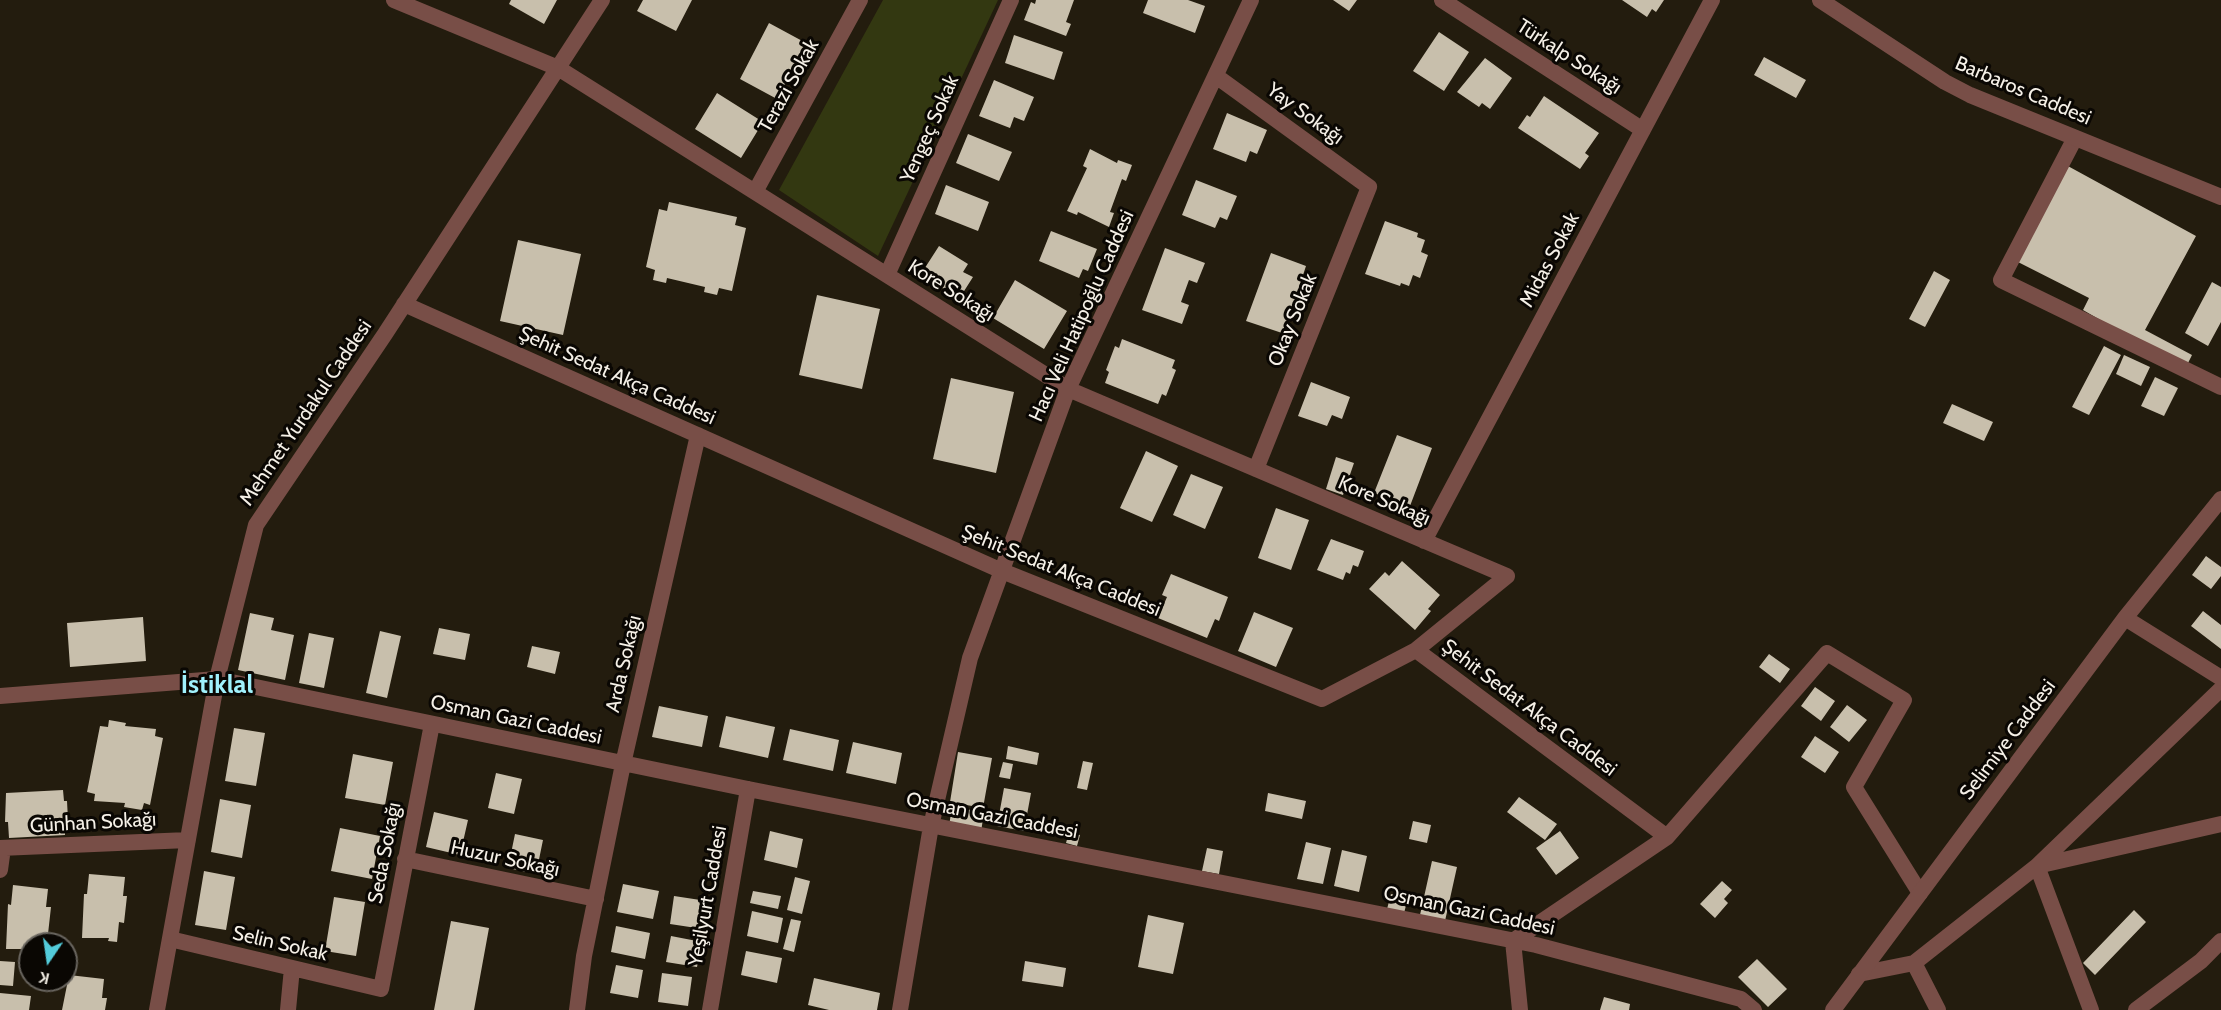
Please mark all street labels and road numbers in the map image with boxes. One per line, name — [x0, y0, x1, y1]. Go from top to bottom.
street label: Türkalp Sokağı — [1512, 14, 1626, 100]
street label: Terazi Sokak — [753, 35, 825, 137]
street label: Barbaros Caddesi — [1951, 52, 2095, 130]
street label: Yengeç Sokak — [896, 72, 964, 186]
street label: Yay Sokağı — [1262, 78, 1348, 150]
street label: Hacı Veli Hatipoğlu Caddesi — [1024, 207, 1140, 425]
street label: Midas Sokak — [1515, 209, 1585, 311]
street label: Kore Sokağı — [903, 255, 999, 327]
street label: Okay Sokak — [1264, 270, 1322, 370]
street label: Mehmet Yurdakul Caddesi — [235, 316, 377, 510]
street label: Şehit Sedat Akça Caddesi — [515, 322, 719, 430]
street label: Kore Sokağı — [1334, 471, 1434, 531]
street label: Şehit Sedat Akça Caddesi — [958, 520, 1164, 622]
street label: Arda Sokağı — [601, 613, 647, 715]
street label: Şehit Sedat Akça Caddesi — [1437, 634, 1621, 782]
street label: Selimiye Caddesi — [1955, 675, 2061, 805]
street label: Osman Gazi Caddesi — [428, 690, 604, 750]
street label: Osman Gazi Caddesi — [904, 788, 1080, 844]
street label: Seda Sokağı — [363, 800, 407, 906]
street label: Günhan Sokağı — [29, 808, 157, 838]
street label: Yeşilyurt Caddesi — [684, 824, 732, 968]
street label: Huzur Sokağı — [448, 836, 562, 882]
street label: Osman Gazi Caddesi — [1381, 881, 1557, 941]
street label: Selin Sokak — [230, 921, 330, 967]

